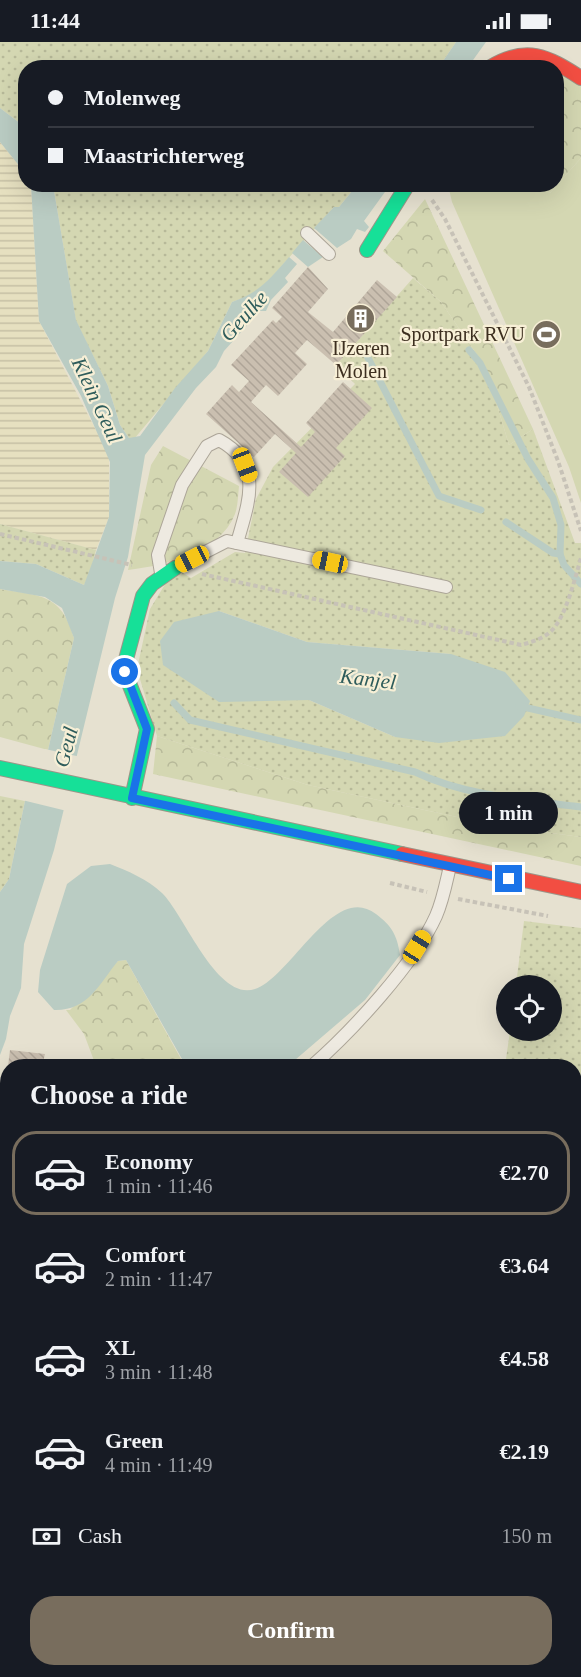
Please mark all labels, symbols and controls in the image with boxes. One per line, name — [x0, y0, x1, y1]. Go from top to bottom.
text: 11:44 — [30, 8, 80, 33]
text: Molenweg — [84, 85, 181, 110]
text: Maastrichterweg — [84, 143, 244, 168]
water label: Geulke — [215, 286, 273, 346]
building icon: IJzeren Molen — [345, 302, 377, 334]
sports icon: Sportpark RVU — [530, 318, 562, 350]
place label: Sportpark RVU — [400, 323, 526, 346]
place label: IJzeren Molen — [332, 337, 390, 382]
water label: Klein Geul — [66, 353, 127, 447]
car — [230, 445, 260, 485]
car — [172, 543, 212, 575]
car — [311, 549, 349, 575]
route start — [111, 658, 138, 685]
water label: Kanjel — [338, 664, 397, 694]
water label: Geul — [49, 724, 83, 770]
callout: 1 min — [460, 792, 558, 834]
text: 1 min — [484, 802, 533, 824]
route end — [495, 865, 522, 892]
car — [400, 927, 434, 967]
map controls — [496, 975, 562, 1041]
button: locate — [496, 975, 562, 1041]
text: Choose a ride — [30, 1080, 188, 1110]
icon: car — [33, 1146, 87, 1200]
text: Economy — [105, 1149, 193, 1174]
text: €2.70 — [500, 1160, 549, 1185]
text: 1 min · 11:46 — [105, 1175, 213, 1197]
icon: car — [33, 1239, 87, 1293]
text: Comfort — [105, 1242, 186, 1267]
text: €3.64 — [500, 1253, 549, 1278]
text: 2 min · 11:47 — [105, 1268, 213, 1290]
icon: car — [33, 1332, 87, 1386]
text: XL — [105, 1335, 136, 1360]
text: €4.58 — [500, 1346, 549, 1371]
text: 3 min · 11:48 — [105, 1361, 213, 1383]
icon: car — [33, 1425, 87, 1479]
text: Green — [105, 1428, 163, 1453]
text: €2.19 — [500, 1439, 549, 1464]
text: 4 min · 11:49 — [105, 1454, 213, 1476]
icon: cash — [30, 1520, 63, 1553]
text: Cash — [78, 1523, 122, 1548]
text: 150 m — [501, 1525, 552, 1547]
button: Confirm — [30, 1596, 552, 1665]

